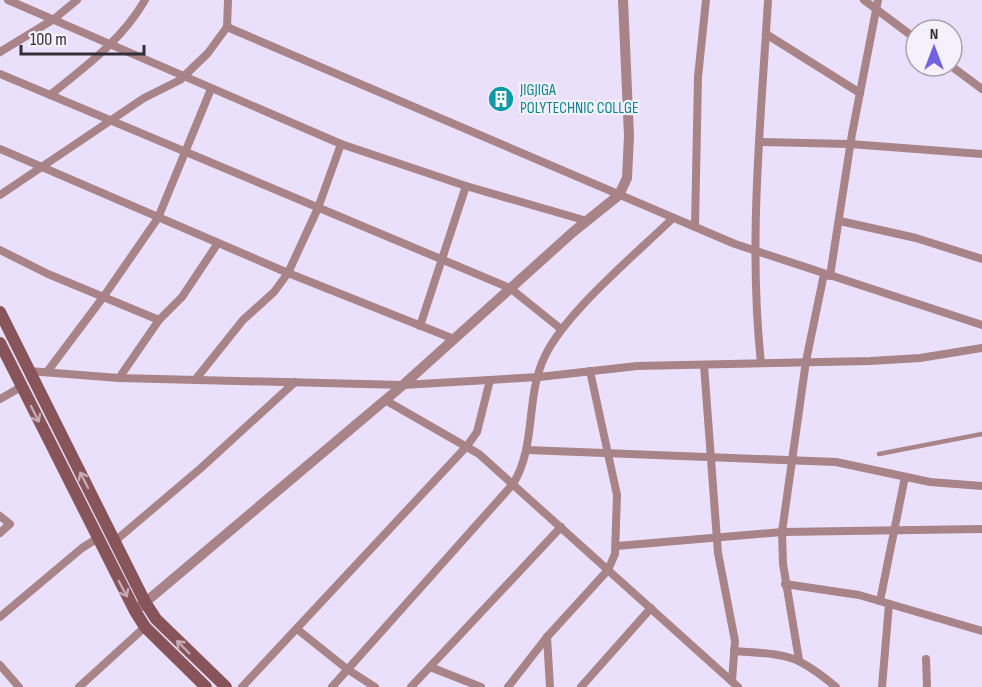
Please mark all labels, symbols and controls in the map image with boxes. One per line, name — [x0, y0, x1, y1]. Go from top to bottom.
scale bar — [21, 18, 144, 56]
north arrow — [904, 18, 964, 78]
text: N — [930, 25, 938, 44]
text: 100 m — [30, 29, 67, 50]
place label: JIGJIGA POLYTECHNIC COLLGE — [519, 81, 639, 118]
building icon: JIGJIGA POLYTECHNIC COLLGE — [486, 84, 516, 114]
one-way arrow — [30, 405, 42, 423]
one-way arrow — [78, 472, 90, 490]
one-way arrow — [117, 580, 129, 597]
one-way arrow — [176, 640, 191, 655]

